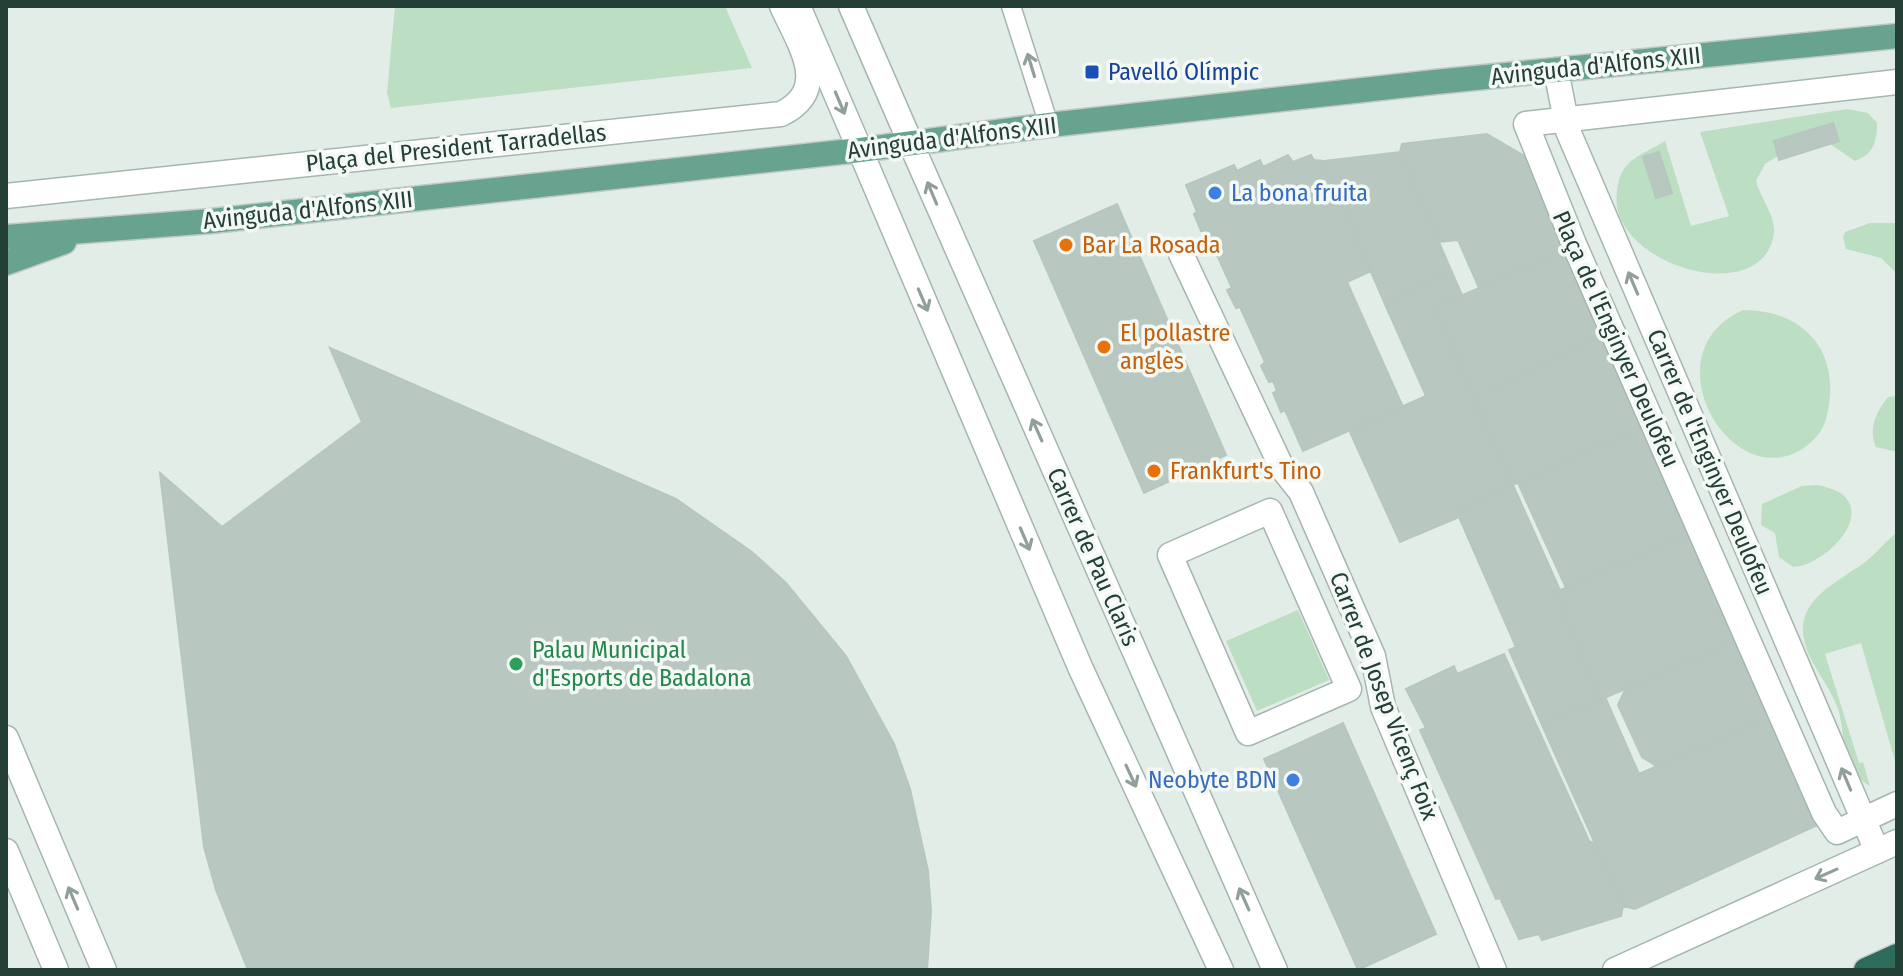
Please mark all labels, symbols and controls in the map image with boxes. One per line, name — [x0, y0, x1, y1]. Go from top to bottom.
street label: Avinguda d'Alfons XIII — [1490, 41, 1702, 91]
one-way arrow — [1023, 53, 1037, 78]
place label: Pavelló Olímpic — [1108, 58, 1259, 86]
marker: Pavelló Olímpic — [1083, 63, 1101, 81]
one-way arrow — [834, 90, 849, 115]
street label: Avinguda d'Alfons XIII — [846, 111, 1058, 165]
street label: Plaça del President Tarradellas — [304, 118, 608, 178]
place label: La bona fruita — [1231, 179, 1368, 207]
one-way arrow — [923, 181, 938, 205]
marker: La bona fruita — [1206, 184, 1224, 202]
street label: Avinguda d'Alfons XIII — [202, 185, 414, 235]
street label: Plaça de l'Enginyer Deulofeu — [1547, 207, 1685, 471]
place label: Bar La Rosada — [1082, 231, 1221, 259]
marker: Bar La Rosada — [1057, 236, 1075, 254]
one-way arrow — [1625, 271, 1640, 296]
one-way arrow — [917, 287, 932, 311]
place label: El pollastre anglès — [1120, 319, 1230, 375]
street label: Carrer de l'Enginyer Deulofeu — [1641, 325, 1779, 599]
marker: El pollastre anglès — [1095, 338, 1113, 356]
one-way arrow — [1029, 418, 1044, 442]
place label: Frankfurt's Tino — [1170, 457, 1322, 485]
marker: Frankfurt's Tino — [1145, 462, 1163, 480]
street label: Carrer de Pau Claris — [1041, 464, 1145, 650]
one-way arrow — [1019, 526, 1034, 551]
street label: Carrer de Josep Vicenç Foix — [1324, 568, 1444, 824]
place label: Palau Municipal d'Esports de Badalona — [532, 636, 751, 692]
marker: Palau Municipal d'Esports de Badalona — [507, 655, 525, 673]
one-way arrow — [1124, 764, 1139, 788]
place label: Neobyte BDN — [1148, 766, 1277, 794]
one-way arrow — [1837, 768, 1852, 792]
marker: Neobyte BDN — [1284, 771, 1302, 789]
one-way arrow — [1814, 867, 1838, 882]
one-way arrow — [65, 886, 80, 911]
one-way arrow — [1235, 887, 1250, 911]

